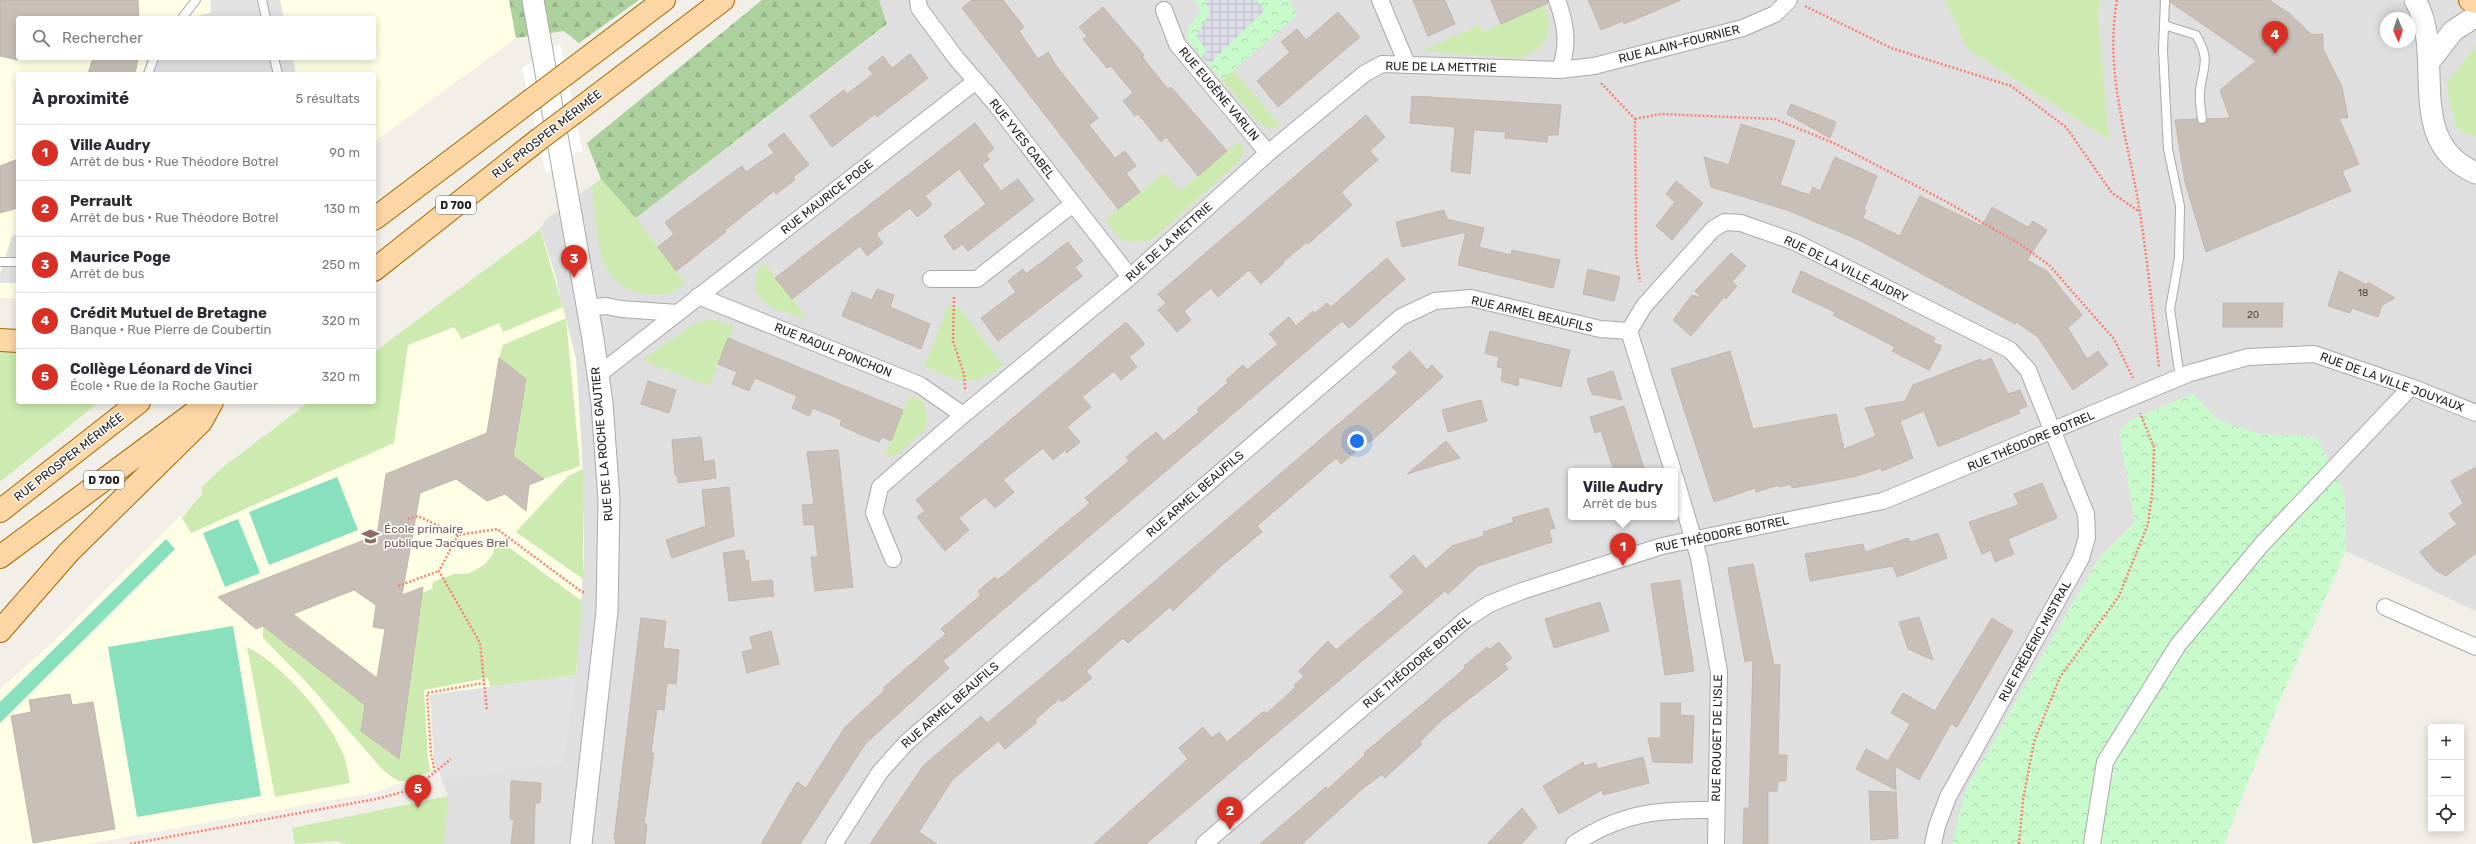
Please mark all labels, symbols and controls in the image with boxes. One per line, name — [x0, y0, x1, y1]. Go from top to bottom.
north arrow — [2380, 12, 2416, 48]
search box — [16, 16, 376, 60]
pin: 4 — [2262, 21, 2288, 54]
street label: RUE ALAIN-FOURNIER — [1617, 22, 1741, 66]
icon: search — [30, 27, 52, 49]
text: Rechercher — [62, 29, 143, 47]
street label: RUE EUGÈNE VARLIN — [1176, 45, 1262, 143]
street label: RUE DE LA METTRIE — [1385, 59, 1497, 75]
street label: RUE PROSPER MÉRIMÉE — [489, 87, 605, 181]
text: À proximité — [32, 88, 129, 108]
text: 5 résultats — [295, 91, 360, 106]
street label: RUE YVES CABEL — [986, 96, 1058, 182]
text: Ville Audry — [70, 136, 150, 154]
text: 1 — [42, 145, 48, 160]
text: 90 m — [329, 145, 360, 160]
text: Arrêt de bus · Rue Théodore Botrel — [70, 154, 278, 169]
street label: RUE MAURICE POGE — [778, 157, 876, 237]
text: Perrault — [70, 192, 132, 210]
road number: D 700 — [436, 196, 476, 214]
street label: RUE DE LA METTRIE — [1123, 199, 1215, 285]
text: 2 — [41, 201, 49, 216]
text: 130 m — [324, 201, 360, 216]
text: Arrêt de bus · Rue Théodore Botrel — [70, 210, 278, 225]
street label: RUE DE LA VILLE AUDRY — [1782, 233, 1911, 305]
pin: 3 — [561, 245, 587, 278]
text: Maurice Poge — [70, 248, 171, 266]
text: 3 — [41, 257, 49, 272]
text: 250 m — [322, 257, 360, 272]
text: Arrêt de bus — [70, 266, 144, 281]
house number: 18 — [2358, 287, 2368, 299]
street label: RUE ARMEL BEAUFILS — [1470, 293, 1594, 335]
text: Crédit Mutuel de Bretagne — [70, 304, 267, 322]
house number: 20 — [2247, 309, 2259, 321]
text: 4 — [41, 313, 49, 328]
text: 320 m — [322, 313, 360, 328]
street label: RUE RAOUL PONCHON — [772, 320, 894, 380]
text: Banque · Rue Pierre de Coubertin — [70, 322, 271, 337]
street label: RUE DE LA VILLE JOUYAUX — [2318, 349, 2466, 415]
text: Collège Léonard de Vinci — [70, 360, 252, 378]
street label: RUE DE LA ROCHE GAUTIER — [588, 366, 616, 522]
text: 5 — [41, 369, 49, 384]
text: 320 m — [322, 369, 360, 384]
text: École · Rue de la Roche Gautier — [70, 378, 258, 393]
street label: RUE THÉODORE BOTREL — [1966, 408, 2097, 474]
street label: RUE PROSPER MÉRIMÉE — [11, 410, 127, 504]
your location — [1347, 431, 1367, 451]
street label: RUE ARMEL BEAUFILS — [1143, 448, 1247, 540]
popup — [1568, 468, 1678, 520]
road number: D 700 — [84, 471, 124, 489]
text: Ville Audry — [1583, 478, 1663, 496]
text: Arrêt de bus — [1583, 496, 1657, 511]
street label: RUE THÉODORE BOTREL — [1654, 513, 1790, 555]
place label: École primaire publique Jacques Brel — [384, 522, 509, 550]
school or university icon: École primaire publique Jacques Brel — [361, 526, 381, 546]
pin: 1 — [1610, 533, 1636, 566]
street label: RUE FRÉDÉRIC MISTRAL — [1996, 578, 2074, 704]
street label: RUE THÉODORE BOTREL — [1360, 613, 1474, 711]
street label: RUE ARMEL BEAUFILS — [898, 659, 1002, 751]
street label: RUE ROUGET DE L'ISLE — [1709, 674, 1725, 802]
map controls — [2428, 724, 2464, 832]
button: + — [2428, 724, 2464, 760]
button: − — [2428, 760, 2464, 796]
pin: 5 — [405, 775, 431, 808]
button: locate — [2428, 796, 2464, 832]
pin: 2 — [1217, 797, 1243, 830]

